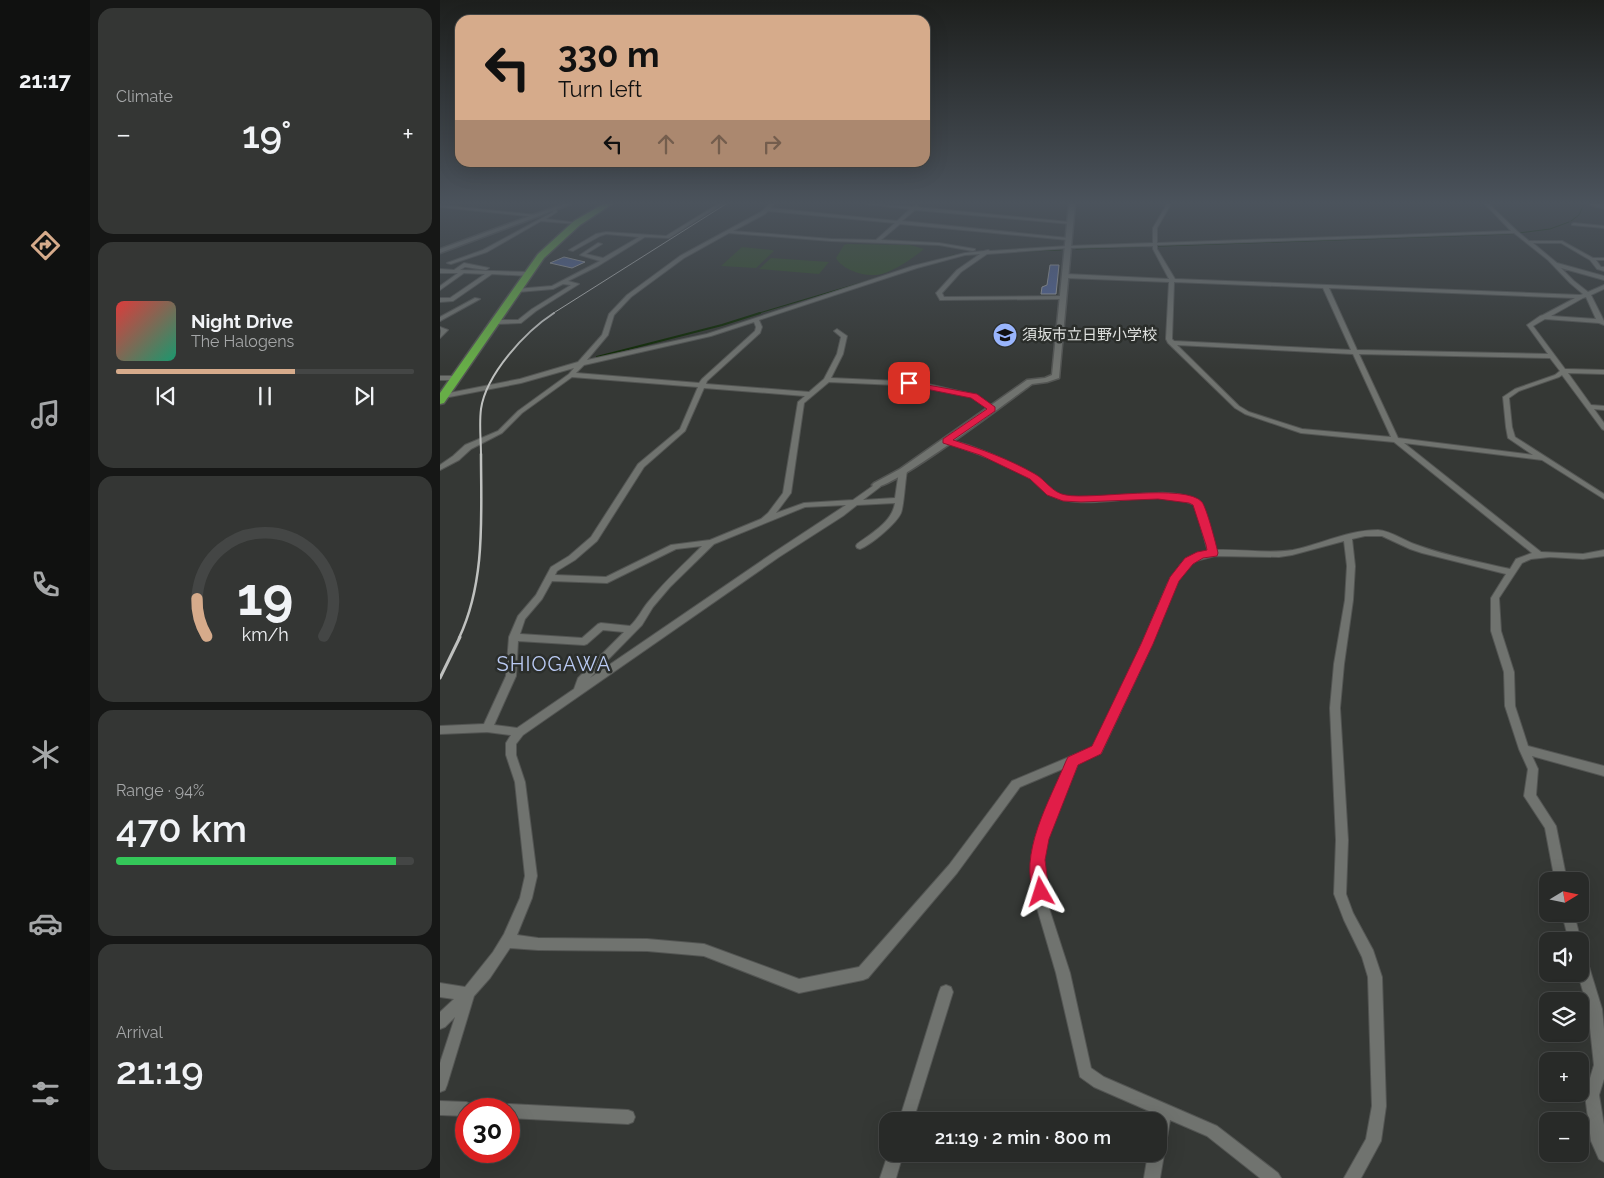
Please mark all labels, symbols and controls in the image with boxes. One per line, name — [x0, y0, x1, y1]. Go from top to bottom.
text: 330 m — [558, 34, 660, 75]
icon: left — [475, 35, 540, 100]
text: 21:17 — [19, 67, 71, 93]
text: Turn left — [558, 76, 642, 102]
text: Climate — [116, 87, 173, 106]
text: 19° — [242, 112, 292, 157]
text: − — [116, 118, 131, 151]
text: + — [402, 118, 414, 151]
icon: left — [599, 130, 627, 158]
icon: ahead — [652, 130, 680, 158]
icon: ahead — [705, 130, 733, 158]
icon: right — [758, 130, 786, 158]
icon: directions — [28, 228, 63, 263]
text: Night Drive — [191, 310, 293, 332]
school or university icon: 須坂市立日野小学校 — [992, 322, 1018, 348]
place label: 須坂市立日野小学校 — [1022, 326, 1157, 344]
text: The Halogens — [191, 332, 294, 351]
pin — [888, 362, 930, 404]
icon: arrive — [895, 369, 923, 397]
icon: previous — [152, 382, 180, 410]
icon: pause — [251, 382, 279, 410]
icon: next — [350, 382, 378, 410]
icon: music — [28, 397, 63, 432]
text: 19 — [237, 566, 293, 627]
icon: phone — [28, 567, 63, 602]
text: km/h — [241, 624, 289, 645]
district label: SHIOGAWA — [497, 652, 611, 676]
icon: climate — [28, 737, 63, 772]
text: Range · 94% — [116, 781, 204, 800]
text: 470 km — [116, 806, 247, 851]
position arrow — [1014, 865, 1066, 917]
north arrow — [1539, 872, 1589, 922]
map controls — [1539, 872, 1589, 1162]
icon: car — [28, 906, 63, 941]
button: sound — [1539, 932, 1589, 982]
button: layers — [1539, 992, 1589, 1042]
text: Arrival — [116, 1023, 163, 1042]
text: 21:19 — [116, 1048, 204, 1093]
button: + — [1539, 1052, 1589, 1102]
icon: filters — [28, 1076, 63, 1111]
speed limit sign: 30 — [455, 1098, 520, 1163]
button: − — [1539, 1112, 1589, 1162]
text: 21:19 · 2 min · 800 m — [935, 1126, 1111, 1148]

